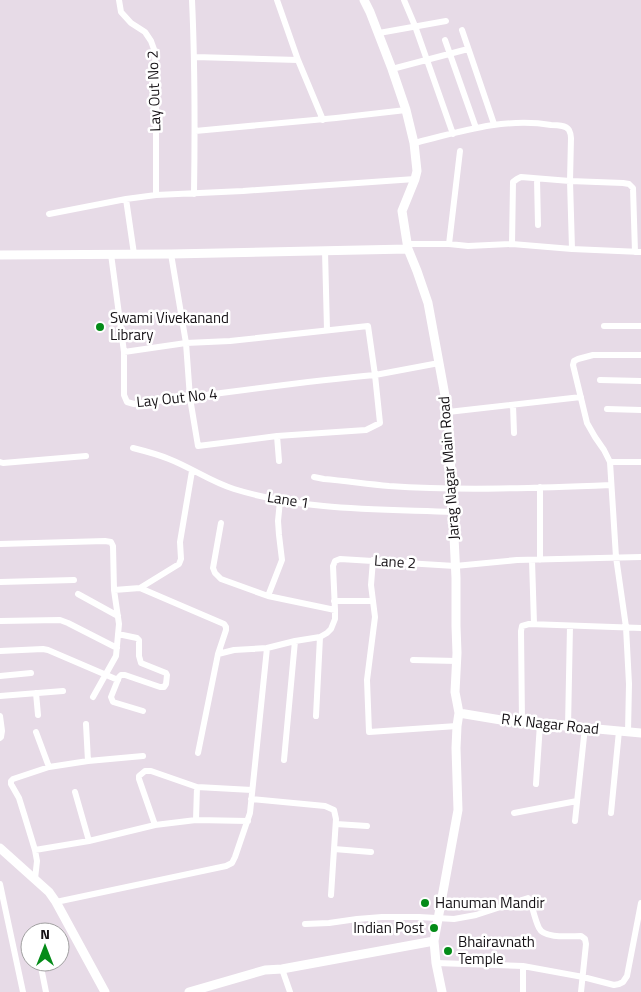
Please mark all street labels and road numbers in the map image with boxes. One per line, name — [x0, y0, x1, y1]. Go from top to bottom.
street label: Lay Out No 2 — [141, 50, 166, 132]
street label: Lay Out No 4 — [135, 382, 219, 413]
street label: Jarag Nagar Main Road — [432, 395, 465, 541]
street label: Lane 1 — [266, 485, 311, 514]
street label: Lane 2 — [373, 549, 417, 574]
street label: R K Nagar Road — [500, 707, 600, 740]

